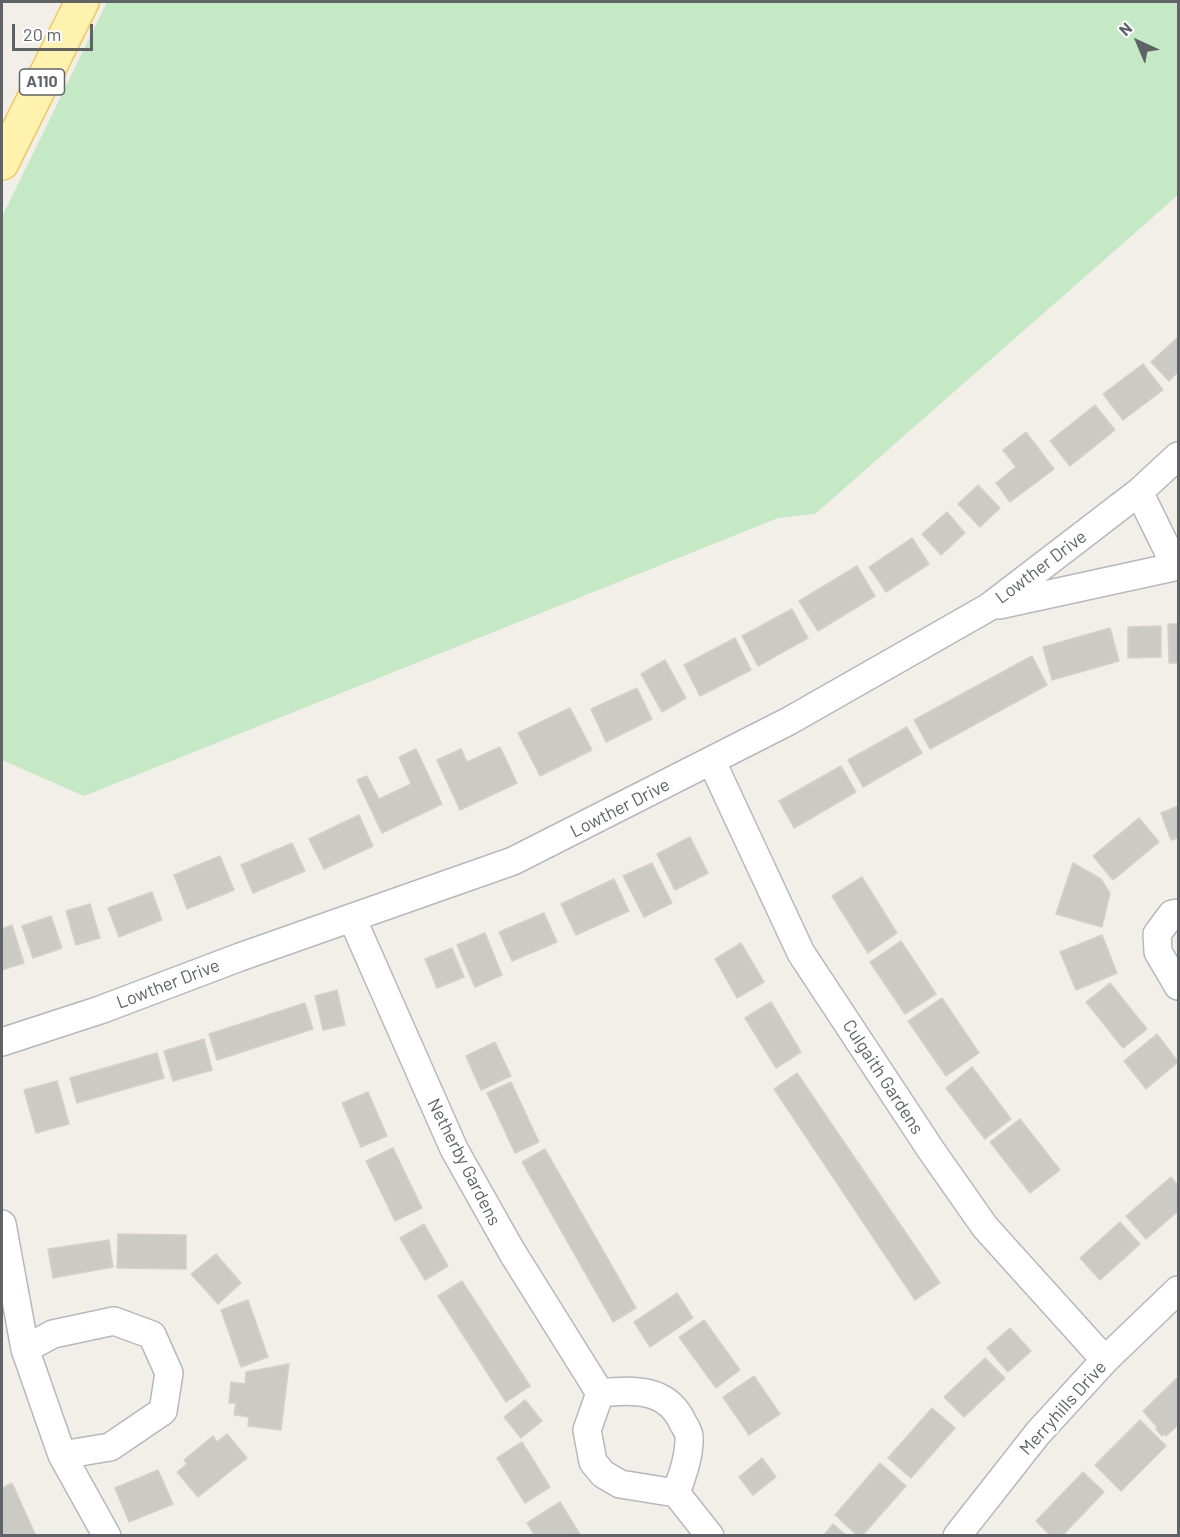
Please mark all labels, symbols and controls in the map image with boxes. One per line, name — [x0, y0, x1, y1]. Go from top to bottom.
scale bar — [15, 12, 96, 50]
north arrow — [1108, 12, 1168, 72]
text: N — [1115, 18, 1136, 39]
text: 20 m — [23, 23, 61, 45]
road number: A110 — [20, 69, 64, 95]
street label: Lowther Drive — [991, 526, 1091, 608]
street label: Lowther Drive — [567, 774, 673, 842]
street label: Lowther Drive — [113, 954, 223, 1014]
street label: Culgaith Gardens — [838, 1016, 928, 1138]
street label: Netherby Gardens — [423, 1095, 505, 1229]
street label: Merryhills Drive — [1015, 1356, 1111, 1460]

